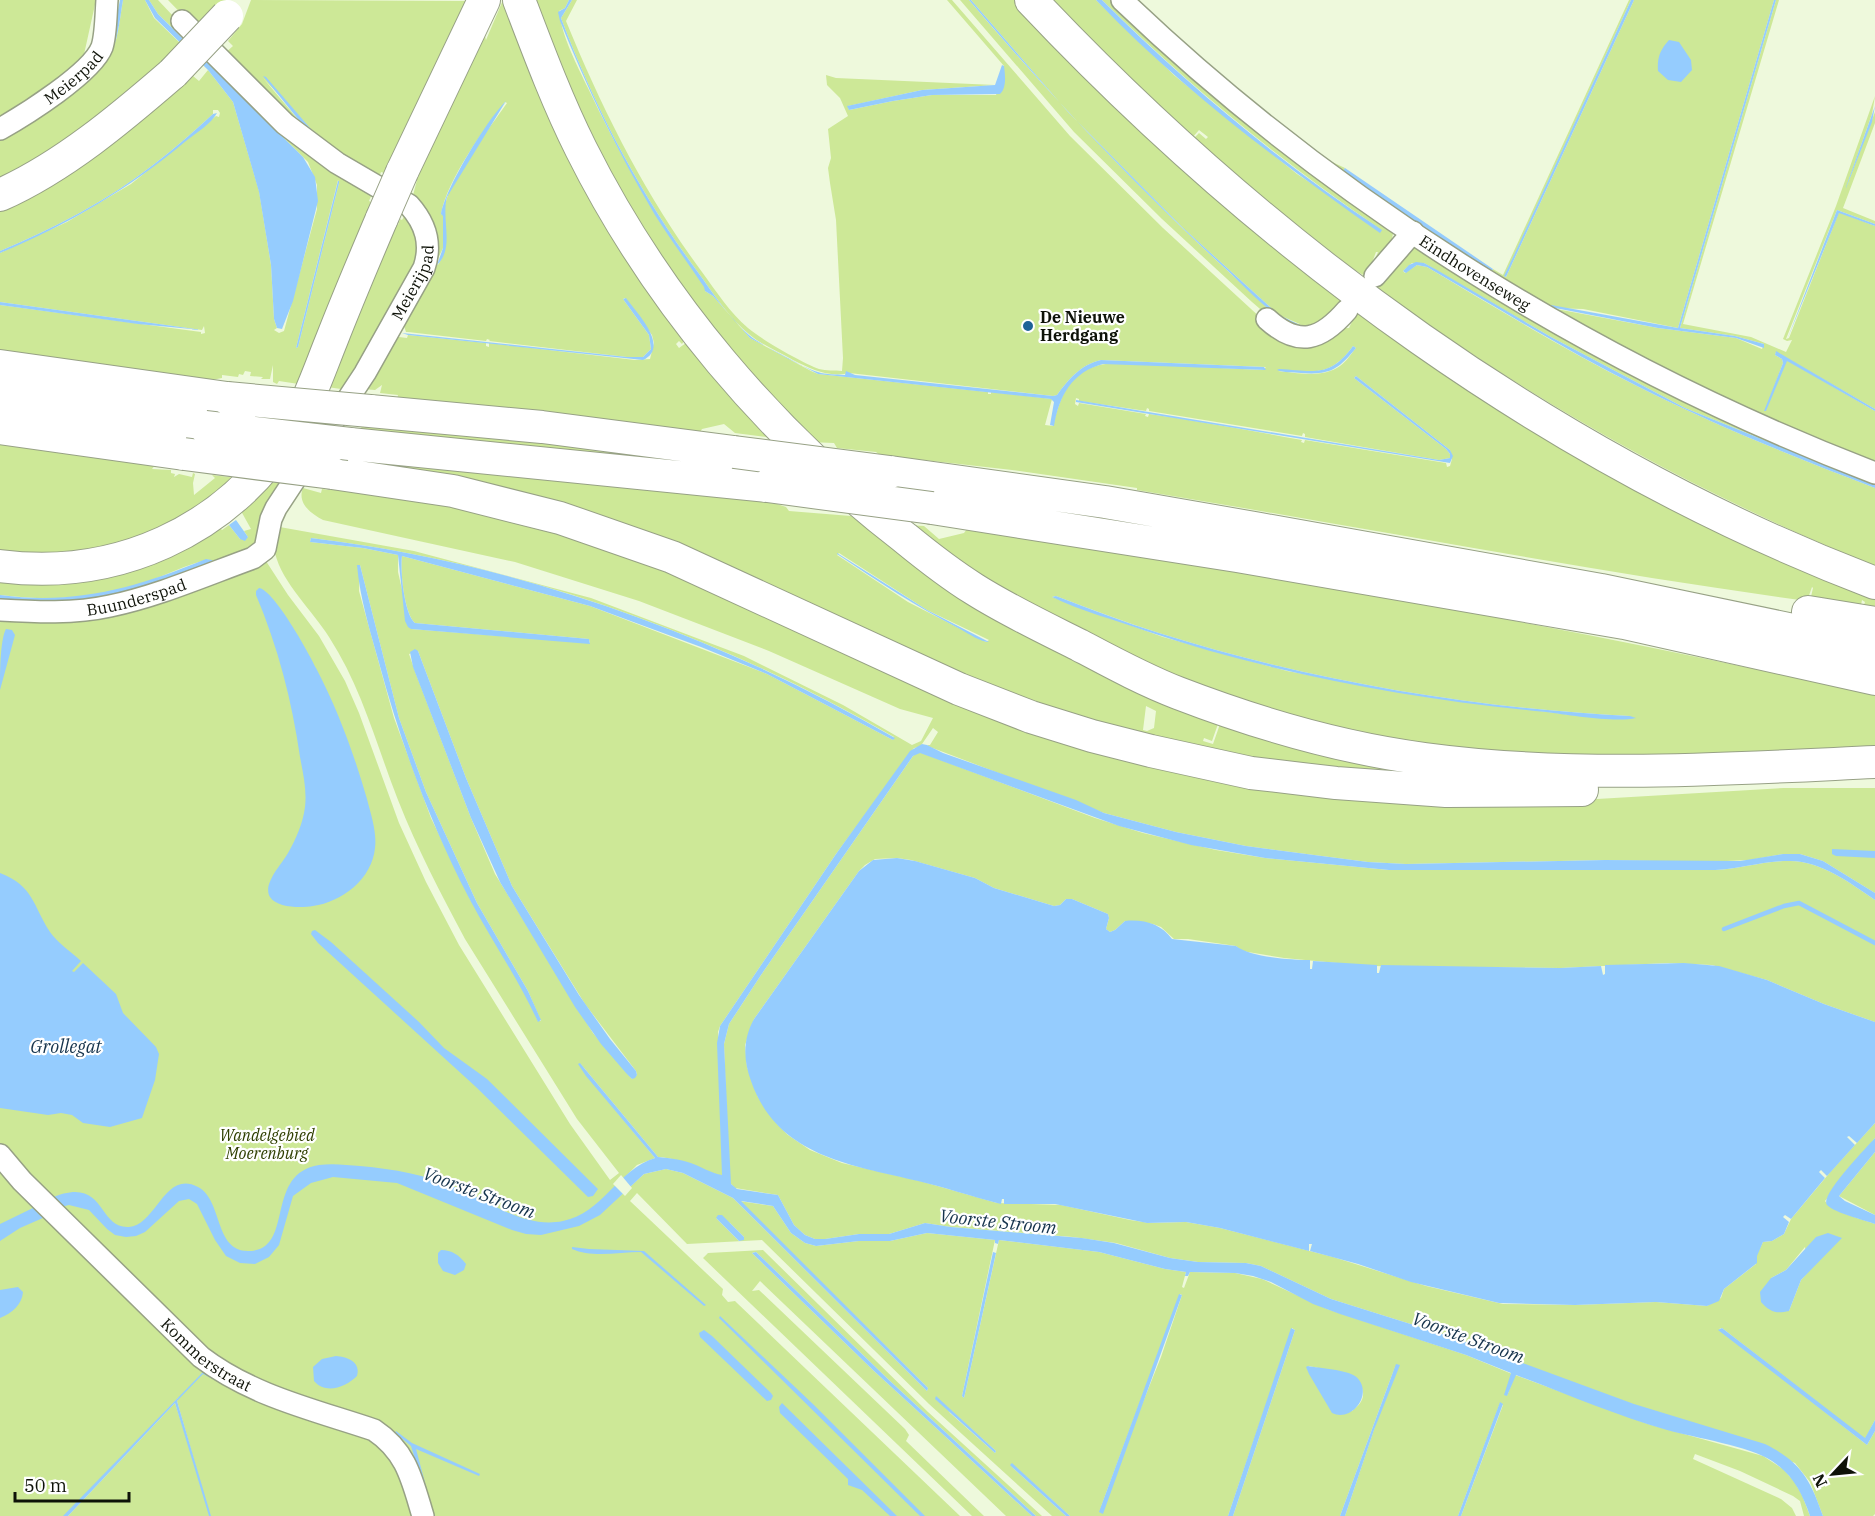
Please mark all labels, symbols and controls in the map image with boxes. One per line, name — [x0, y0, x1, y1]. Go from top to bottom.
street label: Meierpad — [40, 47, 107, 108]
street label: Eindhovenseweg — [1416, 230, 1535, 315]
street label: Meierijpad — [387, 244, 438, 323]
place label: De Nieuwe Herdgang — [1040, 307, 1125, 345]
marker: De Nieuwe Herdgang — [1021, 319, 1035, 333]
street label: Buunderspad — [85, 574, 189, 620]
water label: Grollegat — [30, 1035, 102, 1058]
park label: Wandelgebied Moerenburg — [219, 1125, 315, 1163]
water label: Voorste Stroom — [420, 1162, 538, 1223]
water label: Voorste Stroom — [938, 1204, 1058, 1239]
water label: Voorste Stroom — [1409, 1307, 1527, 1368]
street label: Kommerstraat — [157, 1314, 255, 1396]
north arrow — [1803, 1444, 1863, 1504]
scale bar — [15, 1465, 129, 1503]
text: N — [1808, 1471, 1831, 1491]
text: 50 m — [24, 1474, 67, 1497]

